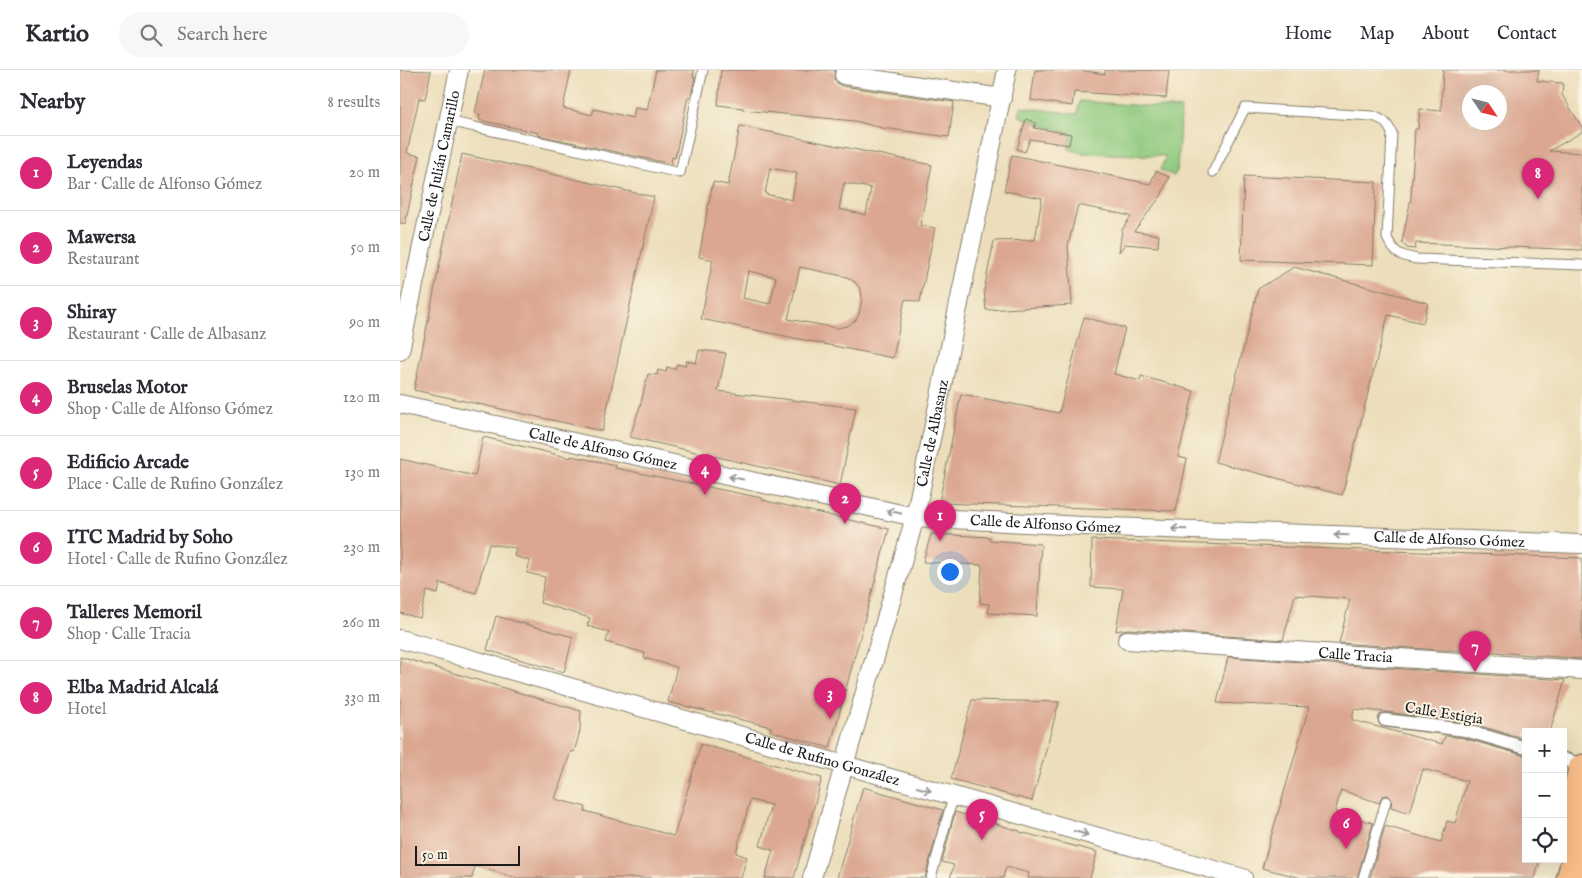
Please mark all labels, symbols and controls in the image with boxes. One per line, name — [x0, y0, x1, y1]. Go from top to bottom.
search box — [119, 12, 469, 57]
text: Kartio — [25, 19, 89, 50]
icon: search — [137, 21, 165, 49]
text: Search here — [177, 23, 268, 47]
text: Home — [1285, 23, 1332, 46]
text: Map — [1360, 23, 1394, 46]
text: About — [1422, 23, 1469, 46]
text: Contact — [1497, 23, 1557, 46]
north arrow — [1462, 85, 1507, 130]
text: Nearby — [20, 89, 85, 116]
street label: Calle de Julián Camarillo — [414, 89, 464, 244]
text: 8 results — [328, 93, 380, 113]
text: Leyendas — [67, 151, 142, 175]
pin: 8 — [1522, 158, 1554, 199]
text: 1 — [33, 163, 39, 183]
text: 20 m — [349, 163, 380, 183]
text: Bar · Calle de Alfonso Gómez — [67, 175, 262, 195]
text: Mawersa — [67, 226, 136, 250]
text: 2 — [32, 238, 40, 258]
text: 50 m — [351, 238, 380, 258]
text: Restaurant — [67, 250, 140, 270]
text: Shiray — [67, 301, 116, 325]
text: 3 — [33, 313, 39, 333]
text: 90 m — [349, 313, 380, 333]
text: Restaurant · Calle de Albasanz — [67, 325, 266, 345]
text: Bruselas Motor — [67, 376, 188, 400]
street label: Calle de Albasanz — [912, 378, 953, 489]
text: 4 — [32, 388, 40, 408]
text: 120 m — [343, 388, 380, 408]
text: Shop · Calle de Alfonso Gómez — [67, 400, 273, 420]
street label: Calle de Alfonso Gómez — [527, 424, 679, 475]
text: Edificio Arcade — [67, 451, 189, 475]
pin: 4 — [689, 454, 721, 495]
text: 5 — [33, 463, 39, 483]
text: 130 m — [344, 463, 380, 483]
one-way arrow — [728, 473, 744, 482]
text: Place · Calle de Rufino González — [67, 475, 283, 495]
pin: 2 — [829, 483, 861, 524]
pin: 1 — [924, 500, 956, 541]
one-way arrow — [887, 507, 903, 517]
street label: Calle de Alfonso Gómez — [969, 511, 1122, 537]
one-way arrow — [1171, 524, 1187, 533]
text: ITC Madrid by Soho — [67, 526, 233, 550]
street label: Calle de Alfonso Gómez — [1373, 528, 1525, 552]
one-way arrow — [1333, 530, 1349, 539]
text: 6 — [33, 538, 39, 558]
text: 230 m — [343, 538, 380, 558]
text: Hotel · Calle de Rufino González — [67, 550, 288, 570]
your location — [937, 559, 963, 585]
text: Talleres Memoril — [67, 601, 202, 625]
text: 7 — [32, 613, 40, 633]
text: 260 m — [342, 613, 380, 633]
text: Shop · Calle Tracia — [67, 625, 191, 645]
pin: 7 — [1459, 631, 1491, 672]
street label: Calle Tracia — [1318, 644, 1394, 668]
text: Elba Madrid Alcalá — [67, 676, 218, 700]
pin: 3 — [814, 678, 846, 719]
text: 8 — [33, 688, 39, 708]
text: 330 m — [344, 688, 380, 708]
street label: Calle Estigia — [1403, 698, 1485, 729]
text: Hotel — [67, 700, 106, 720]
street label: Calle de Rufino González — [743, 728, 902, 790]
map controls — [1522, 728, 1567, 863]
button: + — [1522, 728, 1567, 773]
button: − — [1522, 773, 1567, 818]
one-way arrow — [916, 784, 932, 794]
pin: 5 — [966, 799, 998, 840]
pin: 6 — [1330, 808, 1362, 849]
button: locate — [1522, 818, 1567, 863]
one-way arrow — [1072, 828, 1088, 838]
scale bar — [415, 843, 520, 866]
text: 50 m — [422, 846, 448, 864]

